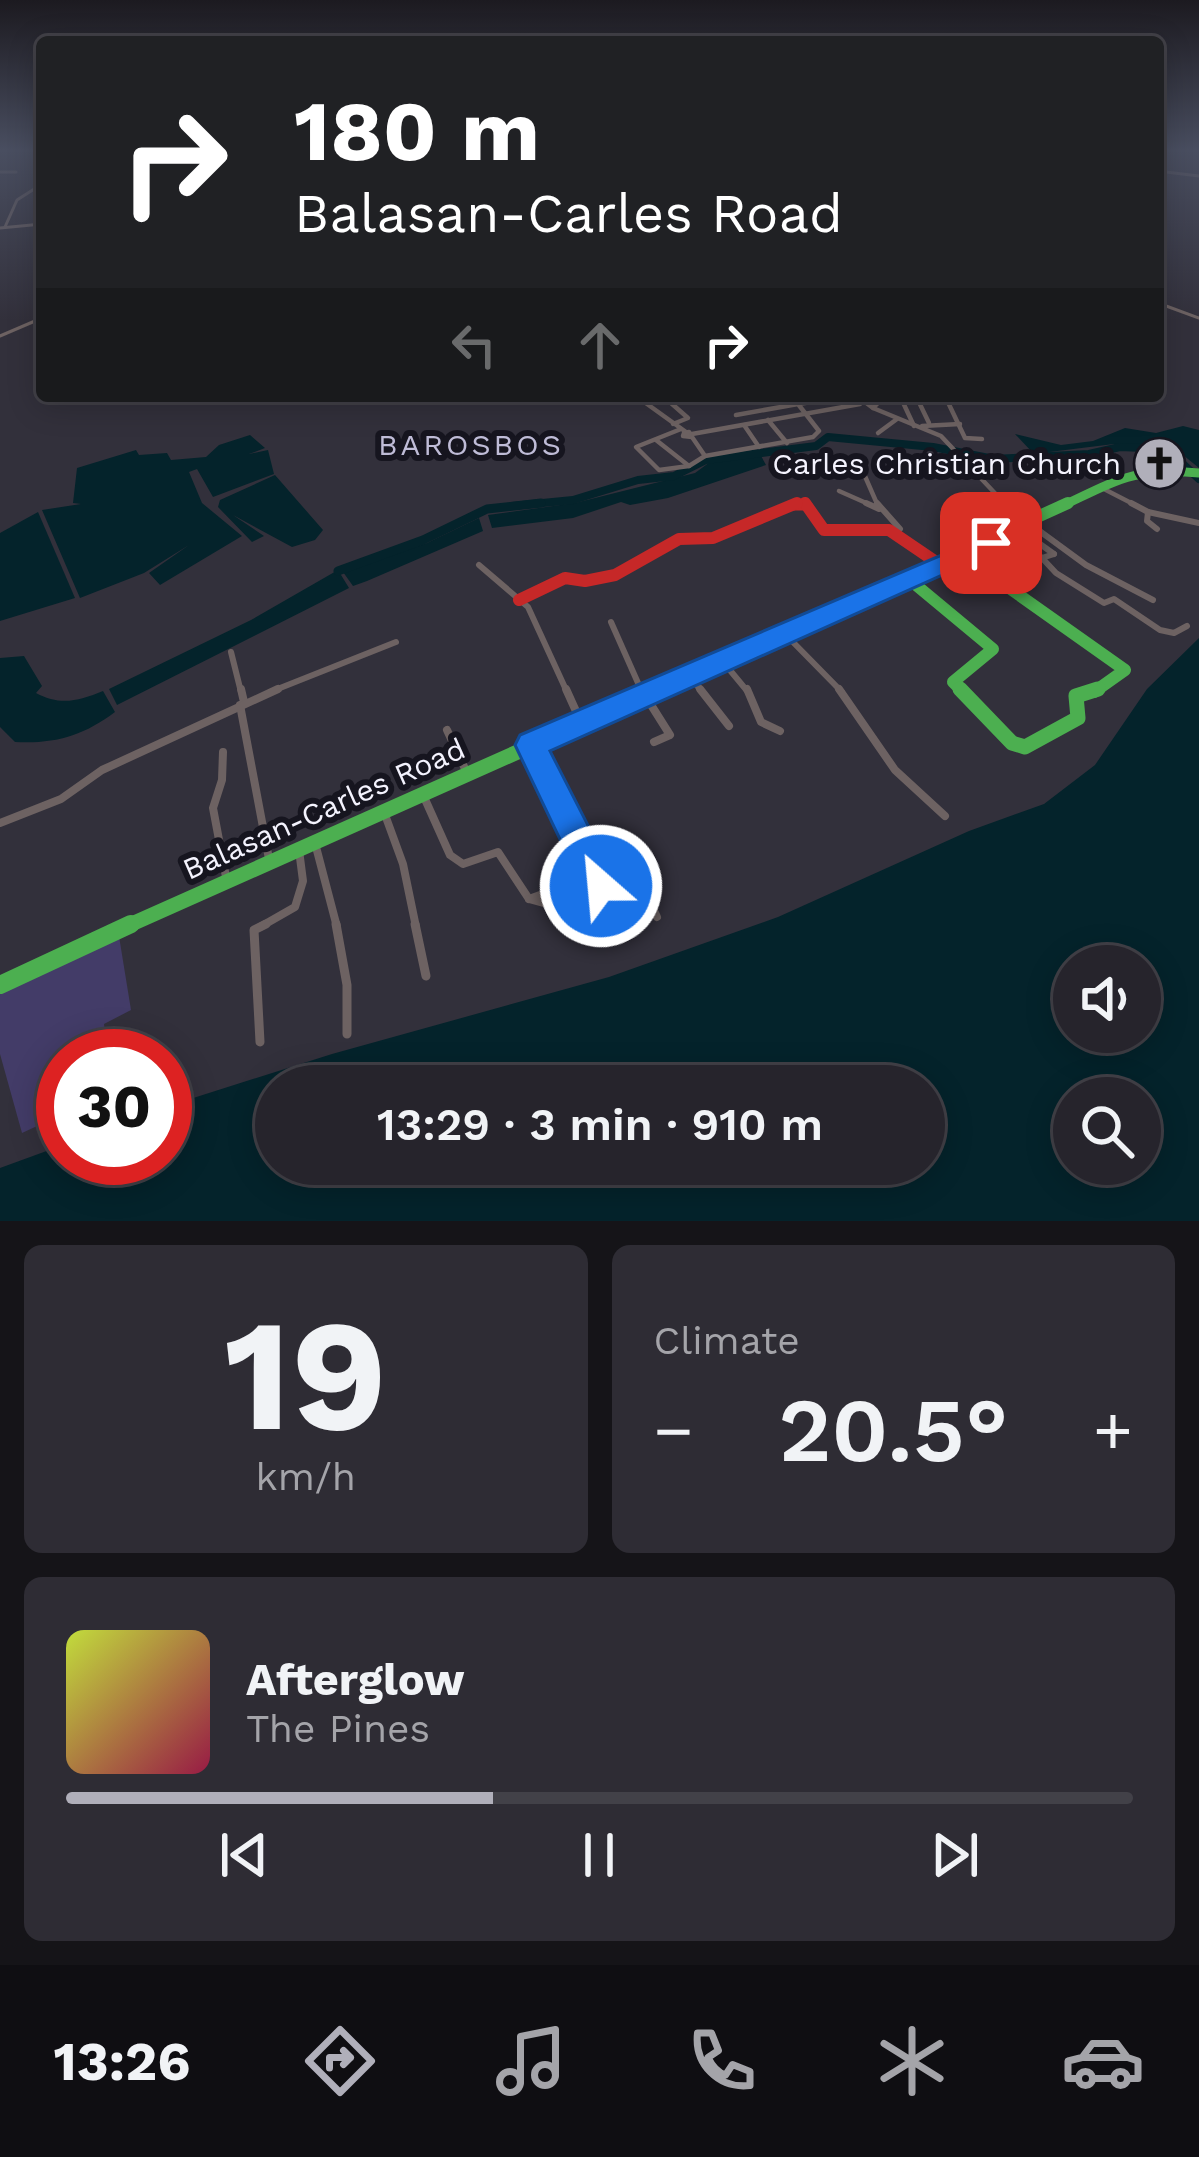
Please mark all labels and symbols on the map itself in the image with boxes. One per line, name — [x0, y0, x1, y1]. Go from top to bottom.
district label: BAROSBOS — [378, 427, 564, 462]
church icon: Carles Christian Church — [1132, 436, 1188, 492]
place label: Carles Christian Church — [772, 446, 1121, 481]
pin — [940, 492, 1042, 594]
street label: Balasan-Carles Road — [177, 731, 470, 887]
position arrow — [538, 823, 664, 949]
speed limit sign: 30 — [36, 1029, 192, 1185]

